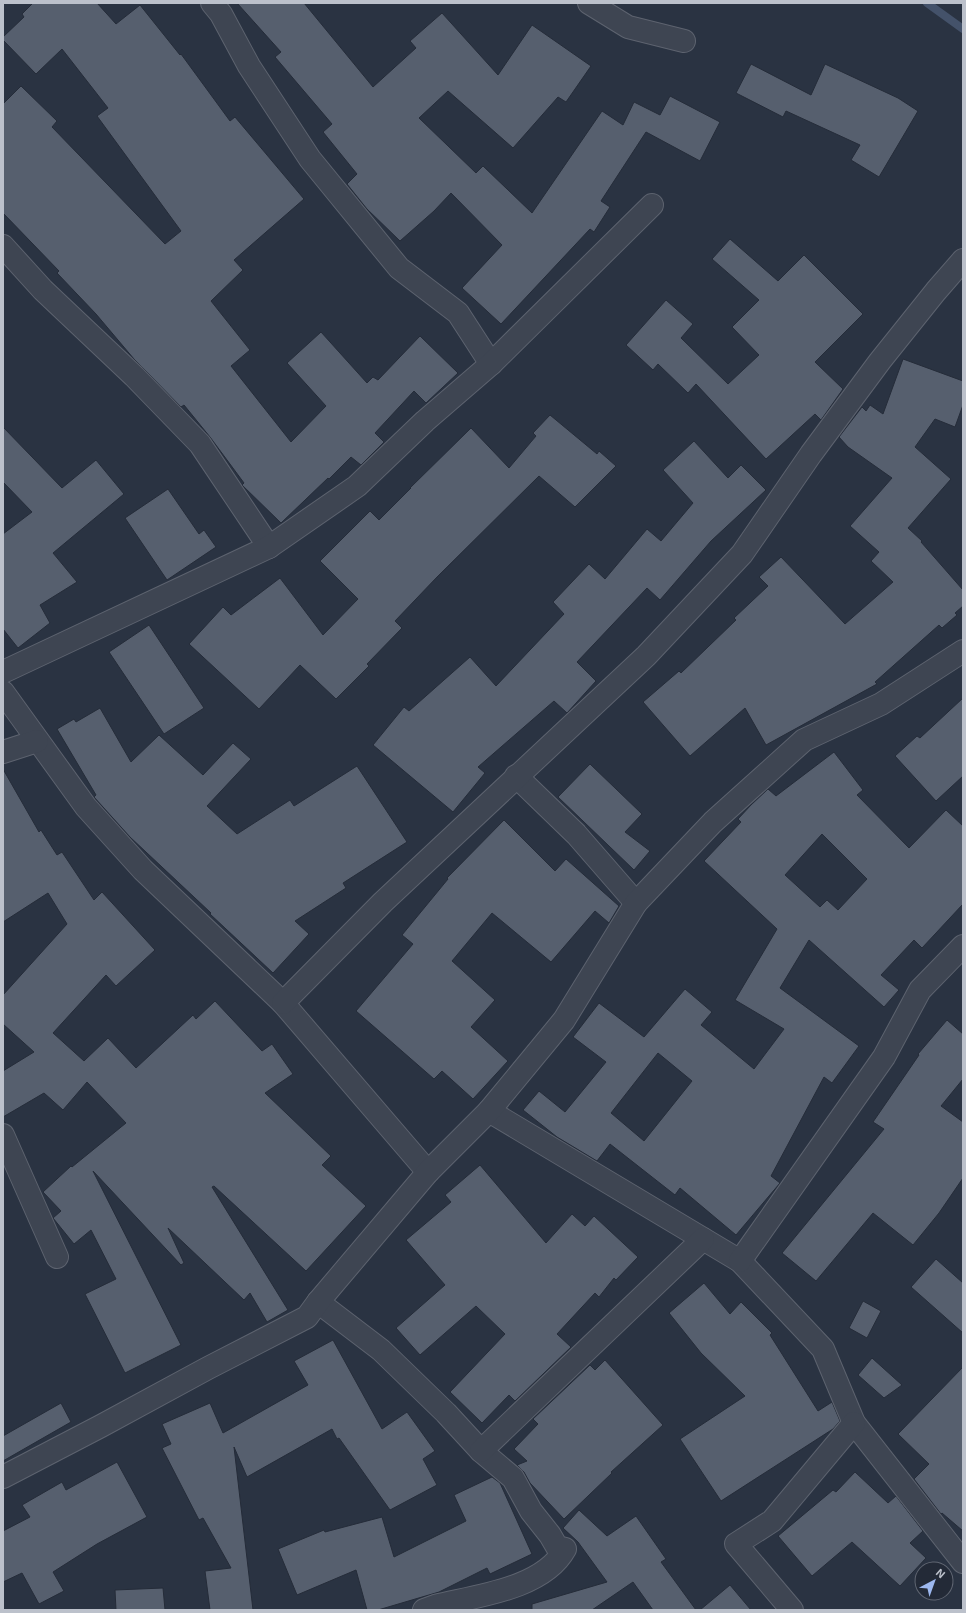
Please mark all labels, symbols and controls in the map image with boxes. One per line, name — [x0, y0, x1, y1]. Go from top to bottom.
north arrow — [914, 1561, 954, 1601]
text: N — [934, 1566, 948, 1581]

